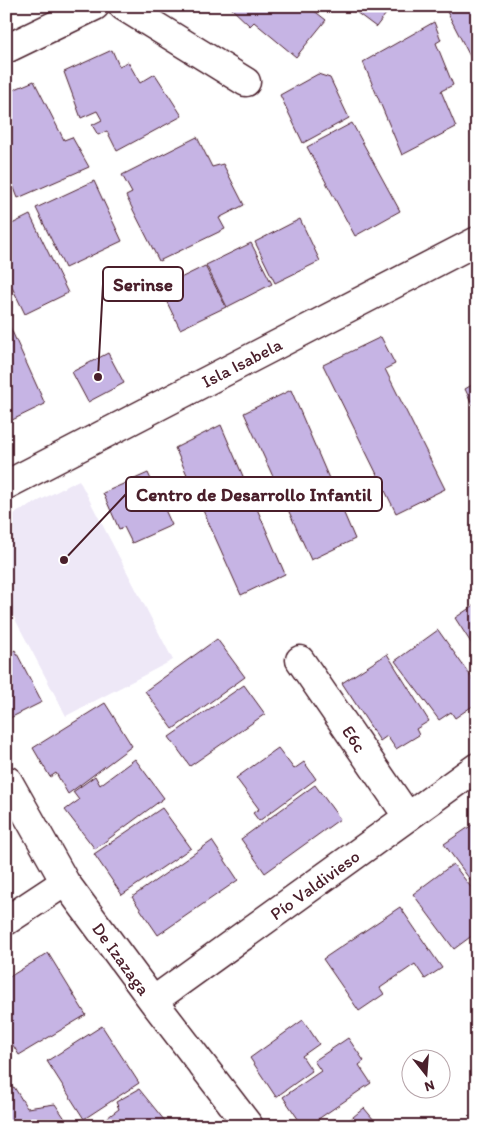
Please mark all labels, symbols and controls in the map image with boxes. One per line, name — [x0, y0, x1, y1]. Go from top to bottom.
callout: Serinse — [103, 267, 183, 301]
text: Serinse — [113, 273, 173, 296]
street label: Isla Isabela — [198, 333, 286, 393]
callout: Centro de Desarrollo Infantil — [126, 477, 382, 511]
text: Centro de Desarrollo Infantil — [136, 483, 373, 506]
street label: E6c — [337, 721, 371, 757]
street label: Pío Valdivieso — [266, 845, 364, 925]
street label: De Izazaga — [87, 918, 155, 1000]
north arrow — [400, 1050, 450, 1100]
text: N — [423, 1076, 437, 1095]

